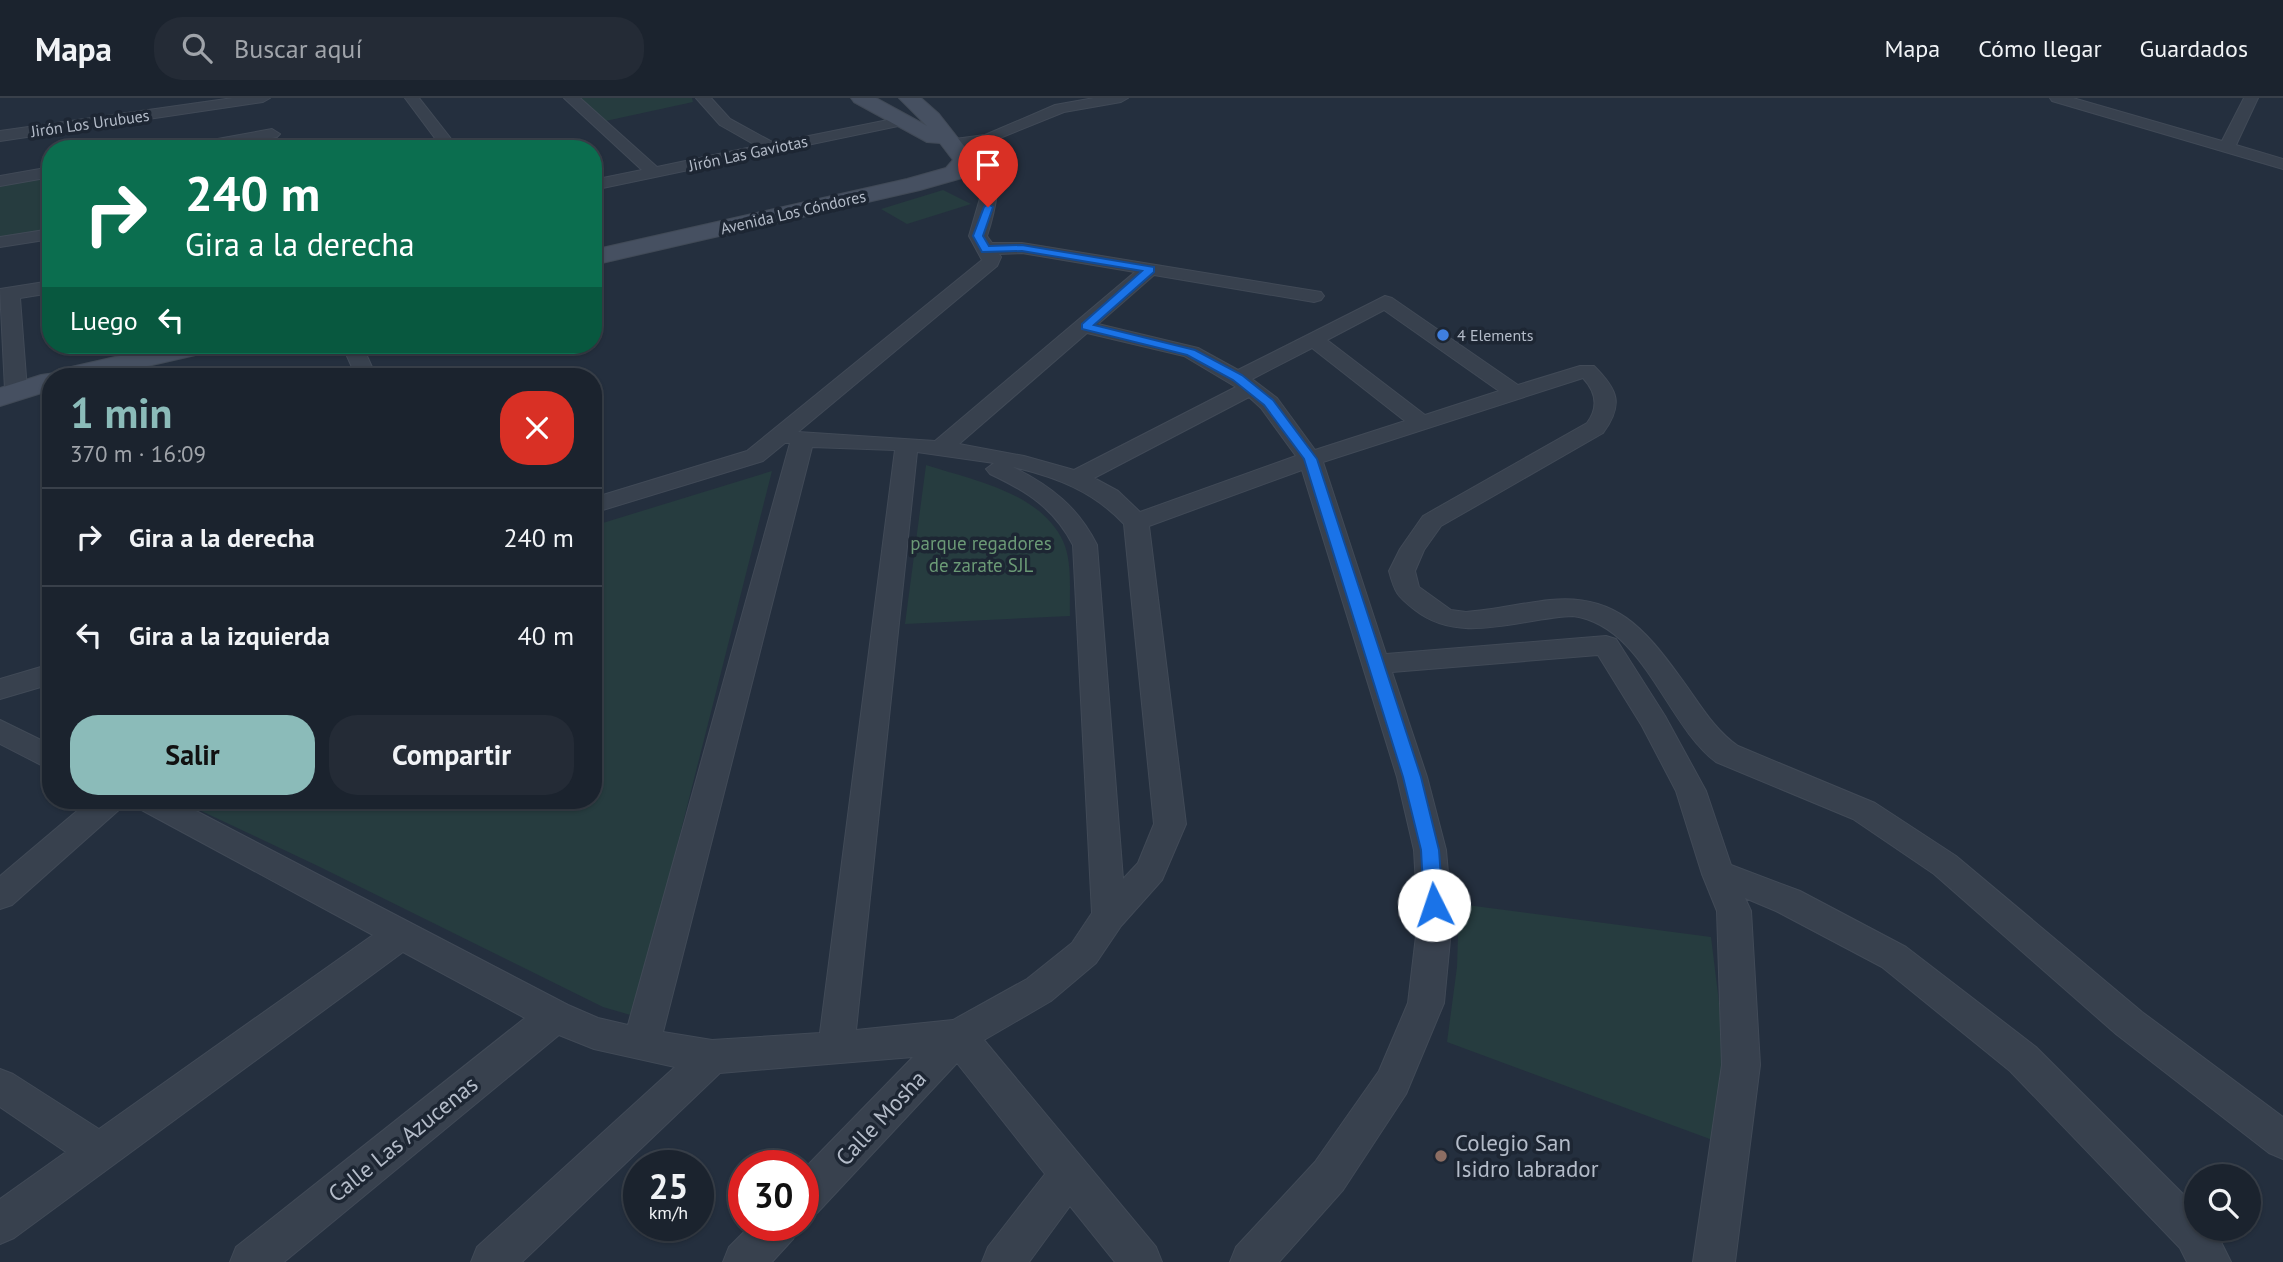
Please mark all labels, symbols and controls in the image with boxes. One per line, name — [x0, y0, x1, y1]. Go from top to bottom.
search box — [154, 17, 644, 80]
text: Mapa — [35, 27, 112, 70]
icon: search — [178, 29, 216, 67]
text: Buscar aquí — [234, 32, 362, 65]
text: Mapa — [1884, 33, 1940, 64]
text: Cómo llegar — [1978, 33, 2102, 64]
text: Guardados — [2140, 33, 2248, 64]
street label: Jirón Los Urubues — [28, 105, 151, 141]
street label: Jirón Las Gaviotas — [686, 131, 810, 176]
pin — [958, 135, 1018, 207]
icon: arrive — [969, 146, 1007, 184]
text: 240 m — [185, 161, 320, 225]
icon: right — [70, 168, 161, 259]
street label: Avenida Los Cóndores — [718, 185, 868, 238]
text: Gira a la derecha — [185, 223, 415, 265]
icon: left — [152, 301, 190, 339]
text: Luego — [70, 304, 138, 337]
place label: 4 Elements — [1457, 325, 1534, 345]
marker: 4 Elements — [1435, 327, 1451, 343]
text: 1 min — [70, 385, 172, 440]
button: close — [500, 391, 574, 465]
text: 370 m · 16:09 — [70, 439, 206, 468]
icon: right — [70, 518, 108, 556]
text: Gira a la derecha — [129, 521, 315, 554]
text: 240 m — [503, 521, 574, 554]
park label: parque regadores de zarate SJL — [910, 531, 1052, 577]
icon: left — [70, 616, 108, 654]
text: Gira a la izquierda — [129, 619, 330, 652]
text: 40 m — [518, 619, 574, 652]
button: Salir — [70, 715, 315, 795]
button: Compartir — [329, 715, 574, 795]
position arrow — [1397, 868, 1471, 942]
street label: Calle Mosha — [829, 1064, 932, 1171]
street label: Calle Las Azucenas — [322, 1069, 483, 1208]
place label: Colegio San Isidro labrador — [1455, 1128, 1599, 1183]
marker: Colegio San Isidro labrador — [1433, 1148, 1449, 1164]
speed limit sign: 30 — [728, 1150, 819, 1241]
text: 25 — [649, 1163, 688, 1209]
map controls — [2184, 1164, 2261, 1241]
button: search — [2184, 1164, 2261, 1241]
text: km/h — [649, 1201, 688, 1224]

